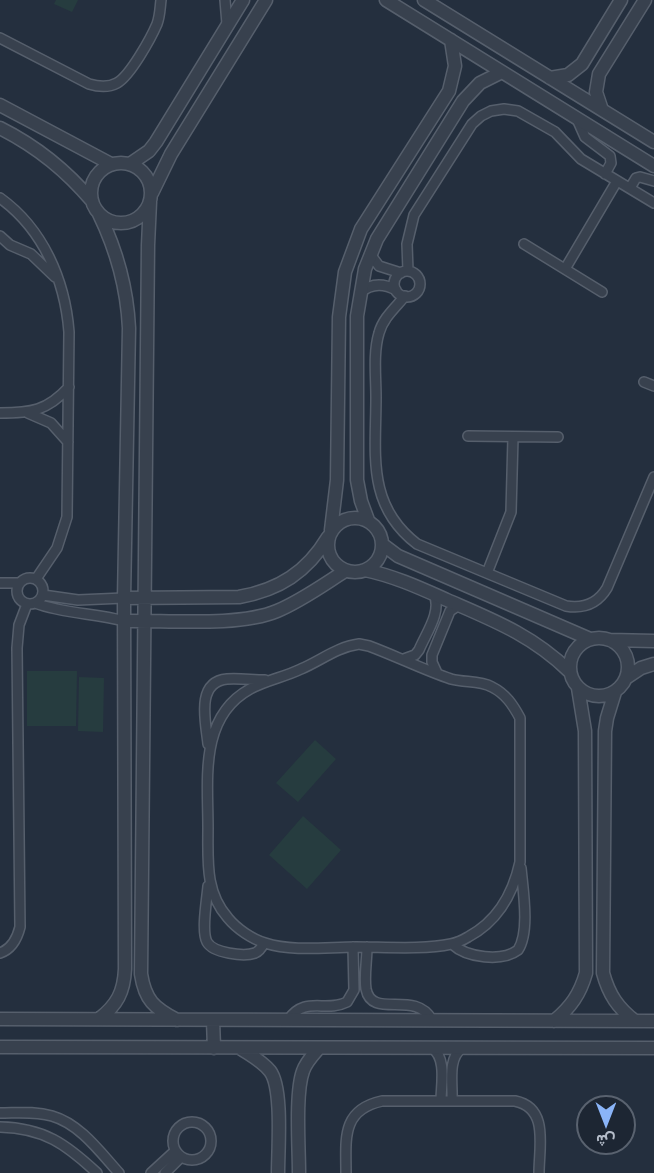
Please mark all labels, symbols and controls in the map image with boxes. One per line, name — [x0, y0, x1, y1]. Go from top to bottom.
north arrow — [576, 1095, 636, 1155]
text: ش — [596, 1129, 616, 1153]

